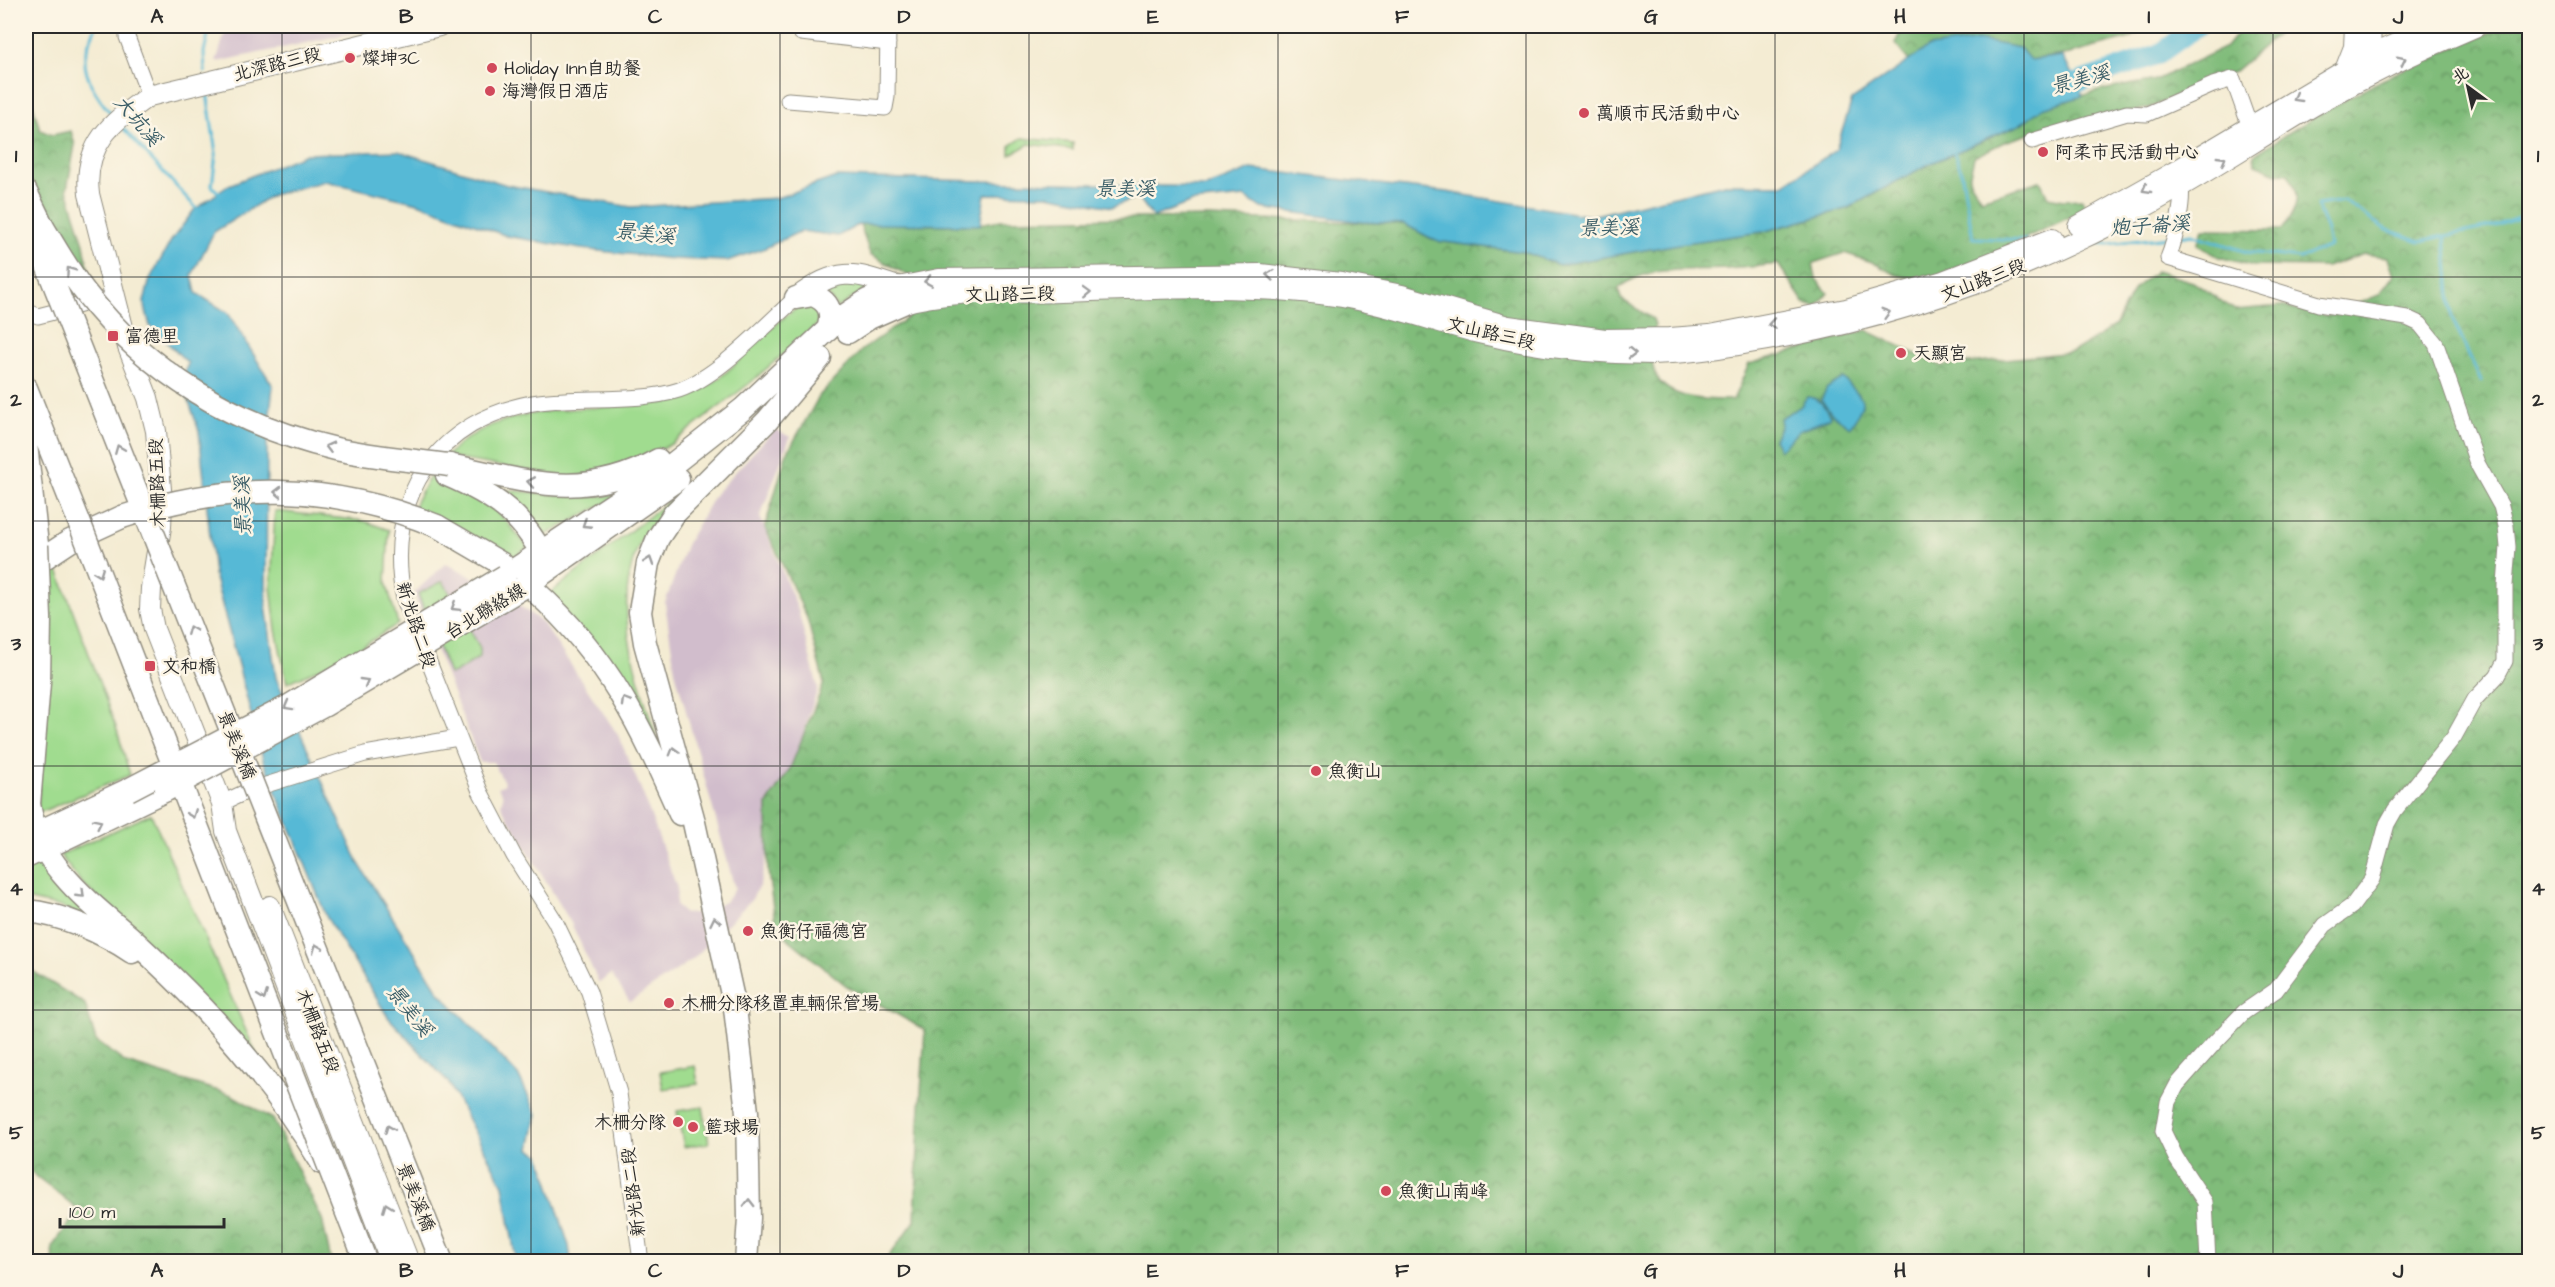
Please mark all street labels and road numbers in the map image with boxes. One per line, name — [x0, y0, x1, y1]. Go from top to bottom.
street label: 北深路三段 — [230, 41, 324, 88]
street label: 文山路三段 — [1937, 253, 2030, 308]
street label: 文山路三段 — [965, 281, 1055, 308]
street label: 文山路三段 — [1444, 311, 1538, 356]
street label: 木柵路五段 — [143, 438, 172, 528]
street label: 新光路二段 — [390, 578, 441, 672]
street label: 台北聯絡線 — [440, 578, 530, 645]
street label: 景美溪橋 — [211, 707, 262, 783]
street label: 木柵路五段 — [290, 985, 345, 1078]
street label: 新光路二段 — [616, 1146, 651, 1238]
street label: 景美溪橋 — [390, 1159, 441, 1235]

